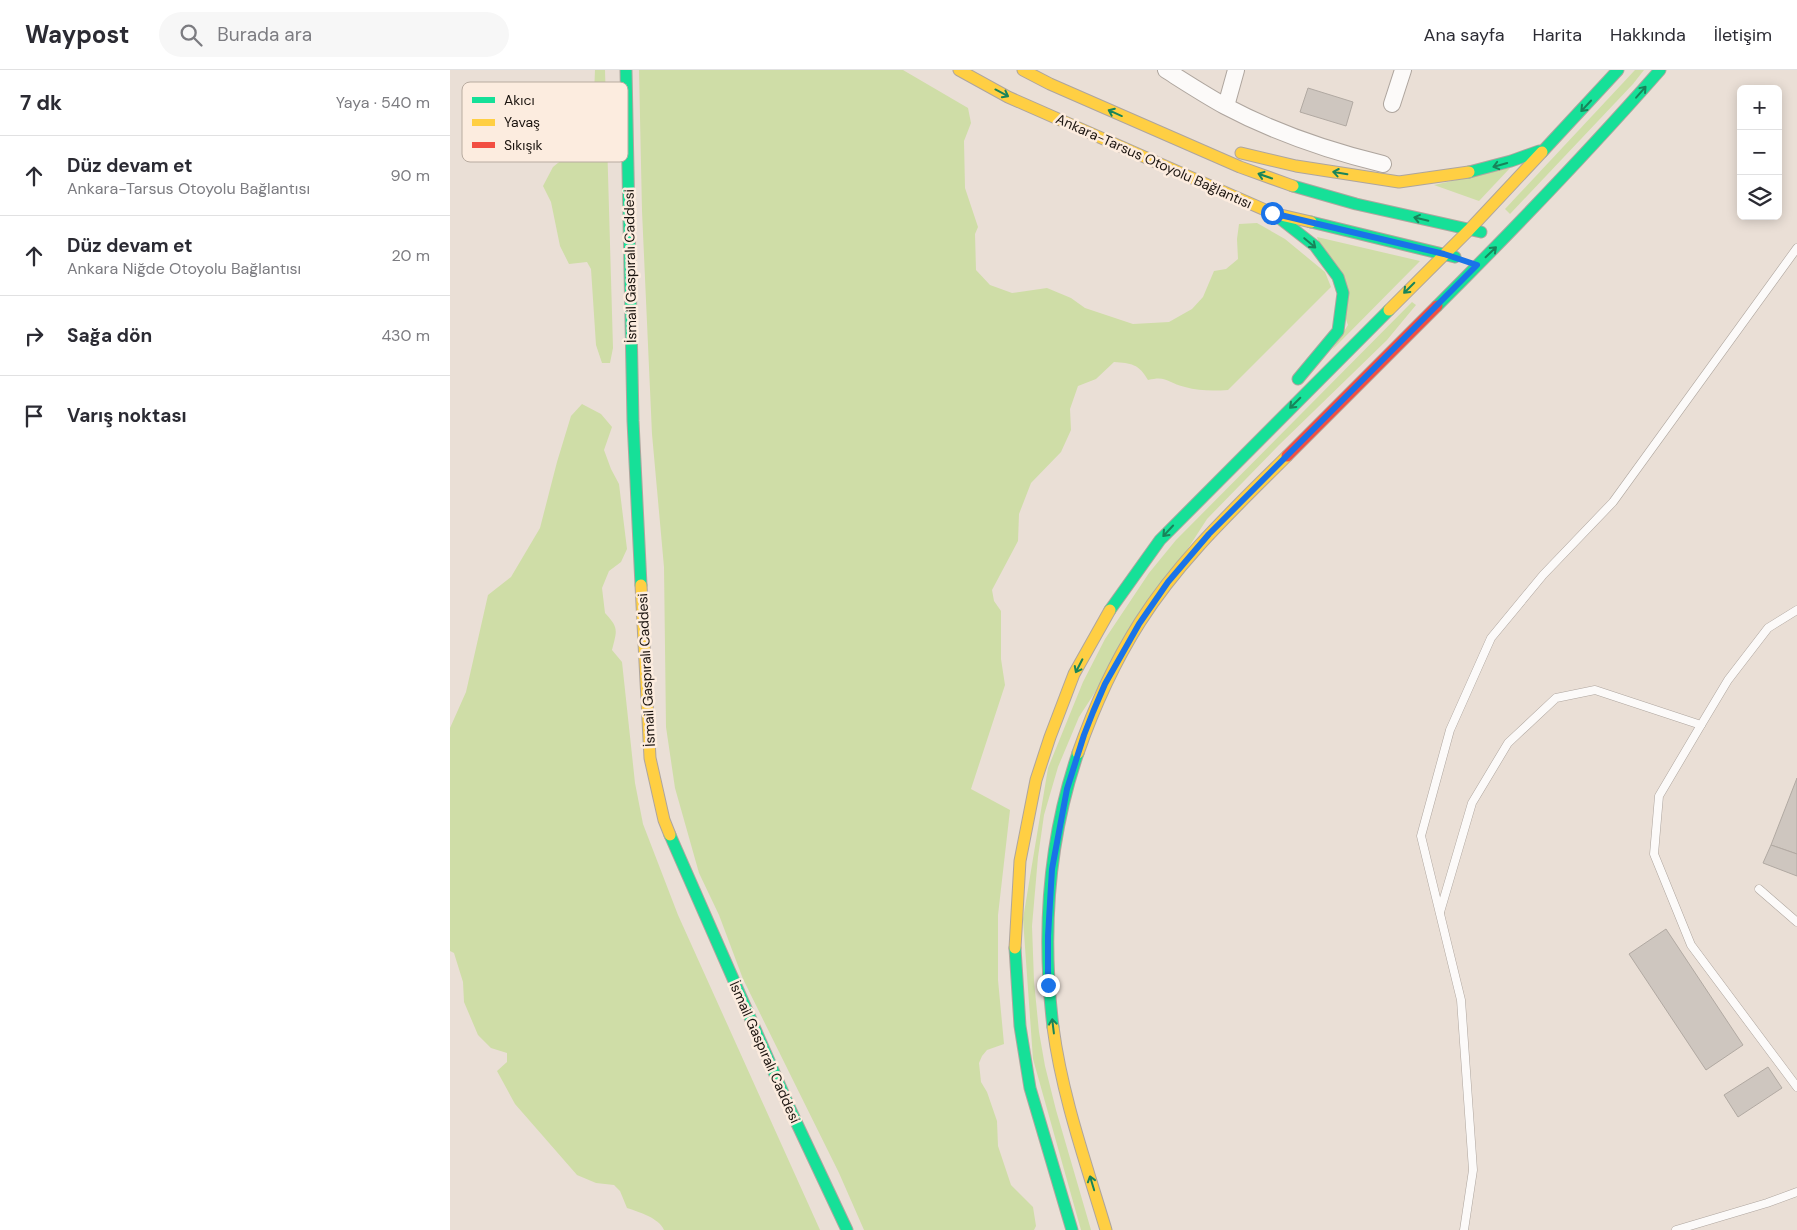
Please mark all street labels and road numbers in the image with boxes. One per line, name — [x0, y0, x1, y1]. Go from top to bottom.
street label: Ankara-Tarsus Otoyolu Bağlantısı — [1053, 110, 1255, 212]
street label: İsmail Gaspıralı Caddesi — [620, 189, 640, 343]
street label: İsmail Gaspıralı Caddesi — [633, 593, 659, 747]
street label: İsmail Gaspıralı Caddesi — [726, 978, 804, 1126]

